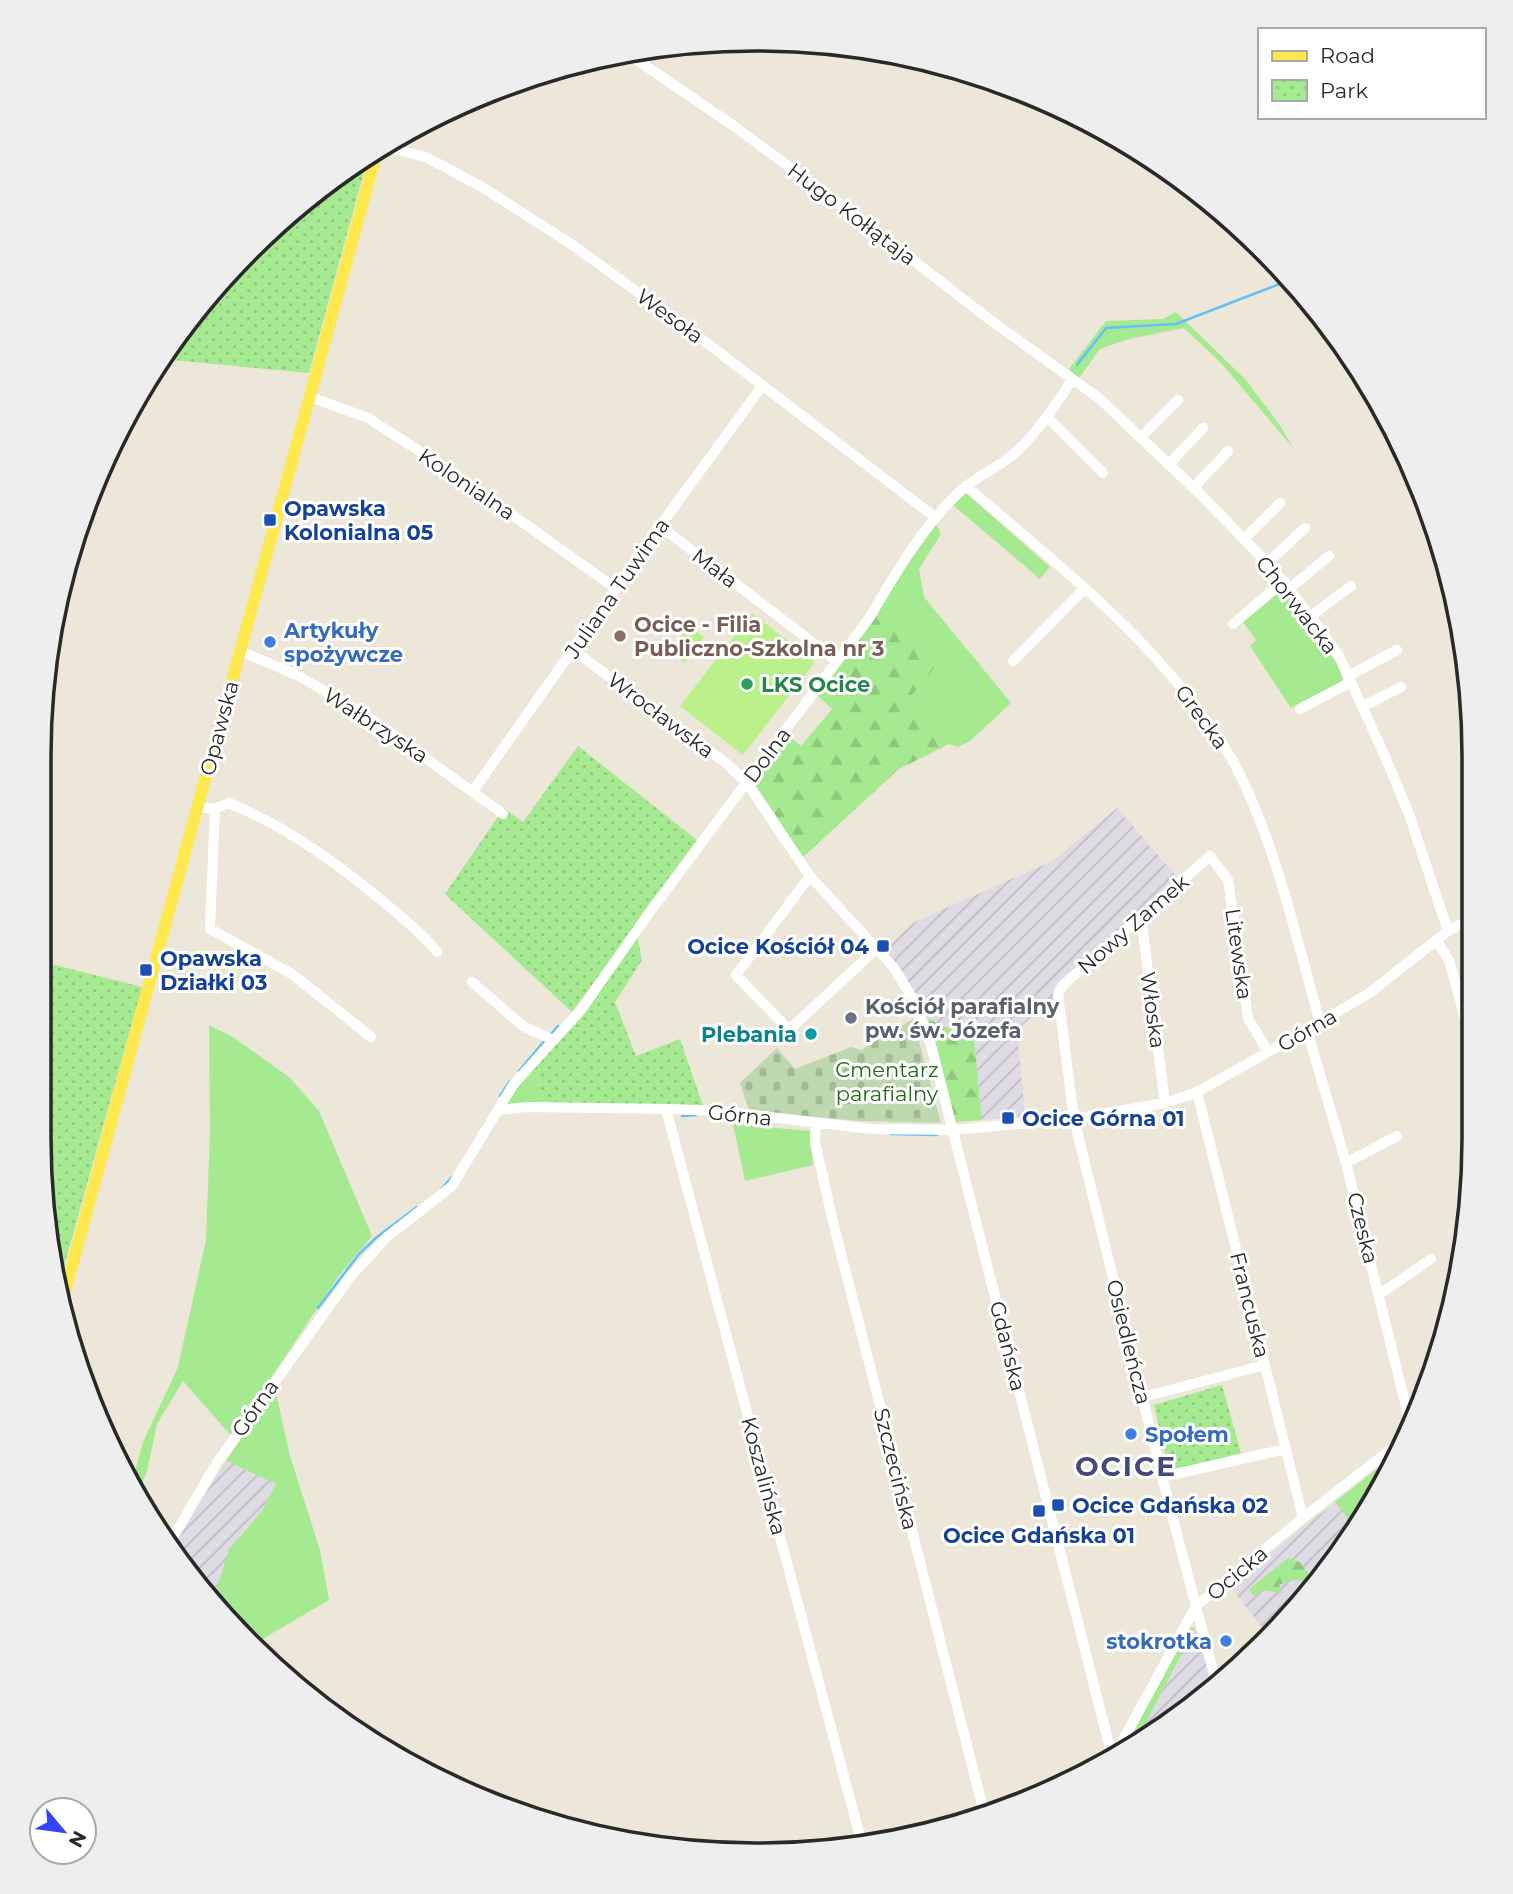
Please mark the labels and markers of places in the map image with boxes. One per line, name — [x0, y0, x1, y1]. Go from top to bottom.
place label: Opawska Kolonialna 05 — [284, 496, 433, 545]
marker: Opawska Kolonialna 05 — [262, 512, 278, 528]
place label: Ocice - Filia Publiczno-Szkolna nr 3 — [634, 612, 885, 661]
place label: Artykuły spożywcze — [283, 618, 403, 667]
marker: Ocice - Filia Publiczno-Szkolna nr 3 — [612, 628, 628, 644]
marker: Artykuły spożywcze — [262, 634, 278, 650]
place label: LKS Ocice — [761, 672, 870, 697]
marker: LKS Ocice — [739, 676, 755, 692]
place label: Ocice Kościół 04 — [687, 934, 870, 959]
marker: Ocice Kościół 04 — [875, 938, 891, 954]
place label: Opawska Działki 03 — [160, 946, 267, 995]
marker: Opawska Działki 03 — [138, 962, 154, 978]
place label: Kościół parafialny pw. św. Józefa — [865, 994, 1060, 1043]
marker: Kościół parafialny pw. św. Józefa — [843, 1010, 859, 1026]
place label: Plebania — [701, 1022, 797, 1047]
marker: Plebania — [803, 1026, 819, 1042]
place label: Ocice Górna 01 — [1022, 1106, 1185, 1131]
marker: Ocice Górna 01 — [1000, 1110, 1016, 1126]
place label: Społem — [1145, 1422, 1229, 1447]
marker: Społem — [1123, 1426, 1139, 1442]
place label: Ocice Gdańska 02 — [1072, 1493, 1268, 1518]
marker: Ocice Gdańska 02 — [1050, 1497, 1066, 1513]
marker: Ocice Gdańska 01 — [1031, 1503, 1047, 1519]
place label: Ocice Gdańska 01 — [943, 1523, 1135, 1548]
place label: stokrotka — [1106, 1629, 1212, 1654]
marker: stokrotka — [1218, 1633, 1234, 1649]

